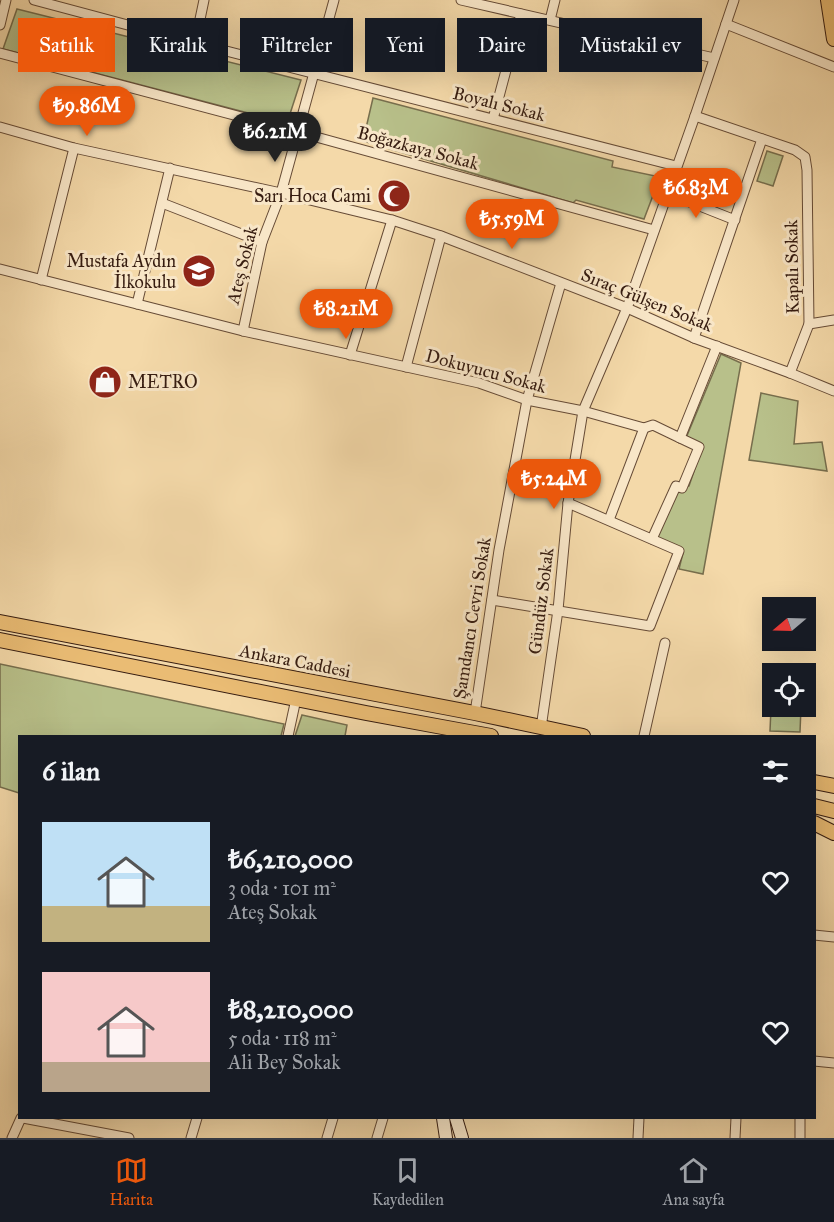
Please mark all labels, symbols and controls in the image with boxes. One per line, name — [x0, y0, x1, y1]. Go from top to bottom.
chip: Satılık — [18, 18, 115, 72]
chip: Kiralık — [127, 18, 228, 72]
chip: Filtreler — [240, 18, 353, 72]
chip: Yeni — [365, 18, 445, 72]
chip: Daire — [457, 18, 547, 72]
chip: Müstakil ev — [559, 18, 702, 72]
street label: Boyalı Sokak — [451, 82, 548, 126]
pin: ₺9.86M — [38, 86, 136, 137]
text: ₺9.86M — [53, 93, 121, 117]
pin: ₺6.21M — [226, 112, 324, 163]
text: ₺6.21M — [243, 119, 307, 143]
street label: Boğazkaya Sokak — [355, 121, 482, 176]
pin: ₺6.83M — [647, 168, 745, 219]
text: ₺6.83M — [663, 175, 729, 199]
mosque icon: Sarı Hoca Cami — [376, 178, 412, 214]
place label: Sarı Hoca Cami — [254, 185, 371, 207]
pin: ₺5.59M — [463, 199, 561, 250]
text: ₺5.59M — [480, 206, 544, 230]
street label: Kapalı Sokak — [780, 219, 804, 314]
street label: Ateş Sokak — [221, 223, 263, 307]
place label: Mustafa Aydın İlkokulu — [66, 250, 176, 293]
school or university icon: Mustafa Aydın İlkokulu — [181, 253, 217, 289]
street label: Sıraç Gülşen Sokak — [578, 264, 717, 337]
pin: ₺8.21M — [297, 289, 395, 340]
text: ₺8.21M — [314, 296, 378, 320]
street label: Dokuyucu Sokak — [423, 344, 549, 398]
shop icon: METRO — [87, 364, 123, 400]
place label: METRO — [128, 371, 198, 393]
pin: ₺5.24M — [505, 459, 603, 510]
text: ₺5.24M — [521, 466, 587, 490]
street label: Şamdancı Cevri Sokak — [448, 535, 496, 701]
street label: Gündüz Sokak — [524, 546, 559, 655]
north arrow — [762, 597, 816, 651]
map controls — [762, 597, 816, 717]
street label: Ankara Caddesi — [236, 639, 353, 683]
button: locate — [762, 663, 816, 717]
text: 6 ilan — [42, 755, 100, 787]
icon: filters — [759, 755, 792, 788]
text: ₺6,210,000 — [228, 843, 353, 875]
icon: home — [90, 846, 162, 918]
icon: heart — [759, 866, 792, 899]
text: 3 oda · 101 m² — [228, 876, 336, 900]
text: Ateş Sokak — [228, 900, 317, 924]
text: ₺8,210,000 — [228, 993, 354, 1025]
icon: home — [90, 996, 162, 1068]
icon: heart — [759, 1016, 792, 1049]
text: 5 oda · 118 m² — [228, 1026, 337, 1050]
text: Ali Bey Sokak — [228, 1050, 340, 1074]
tab: Harita — [109, 1154, 153, 1209]
tab: Kaydedilen — [372, 1154, 444, 1209]
tab: Ana sayfa — [663, 1154, 725, 1209]

